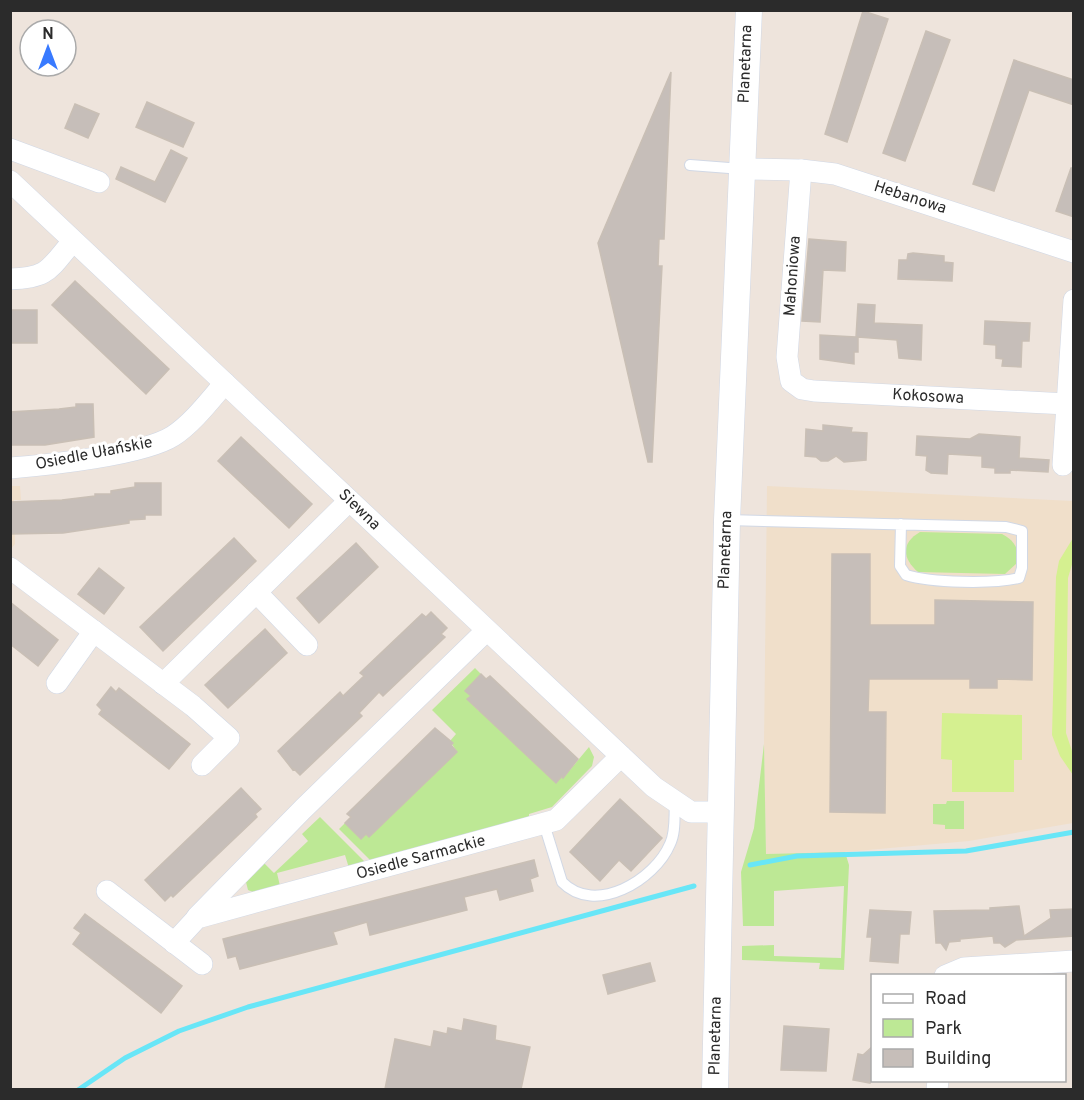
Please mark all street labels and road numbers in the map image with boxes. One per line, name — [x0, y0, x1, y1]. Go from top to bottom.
street label: Planetarna — [735, 24, 757, 104]
street label: Hebanowa — [871, 177, 949, 219]
street label: Mahoniowa — [780, 235, 806, 317]
street label: Kokosowa — [892, 385, 964, 409]
street label: Osiedle Ułańskie — [34, 433, 154, 475]
street label: Siewna — [334, 485, 384, 535]
street label: Planetarna — [715, 510, 737, 590]
street label: Osiedle Sarmackie — [354, 831, 488, 885]
street label: Planetarna — [705, 996, 727, 1076]

